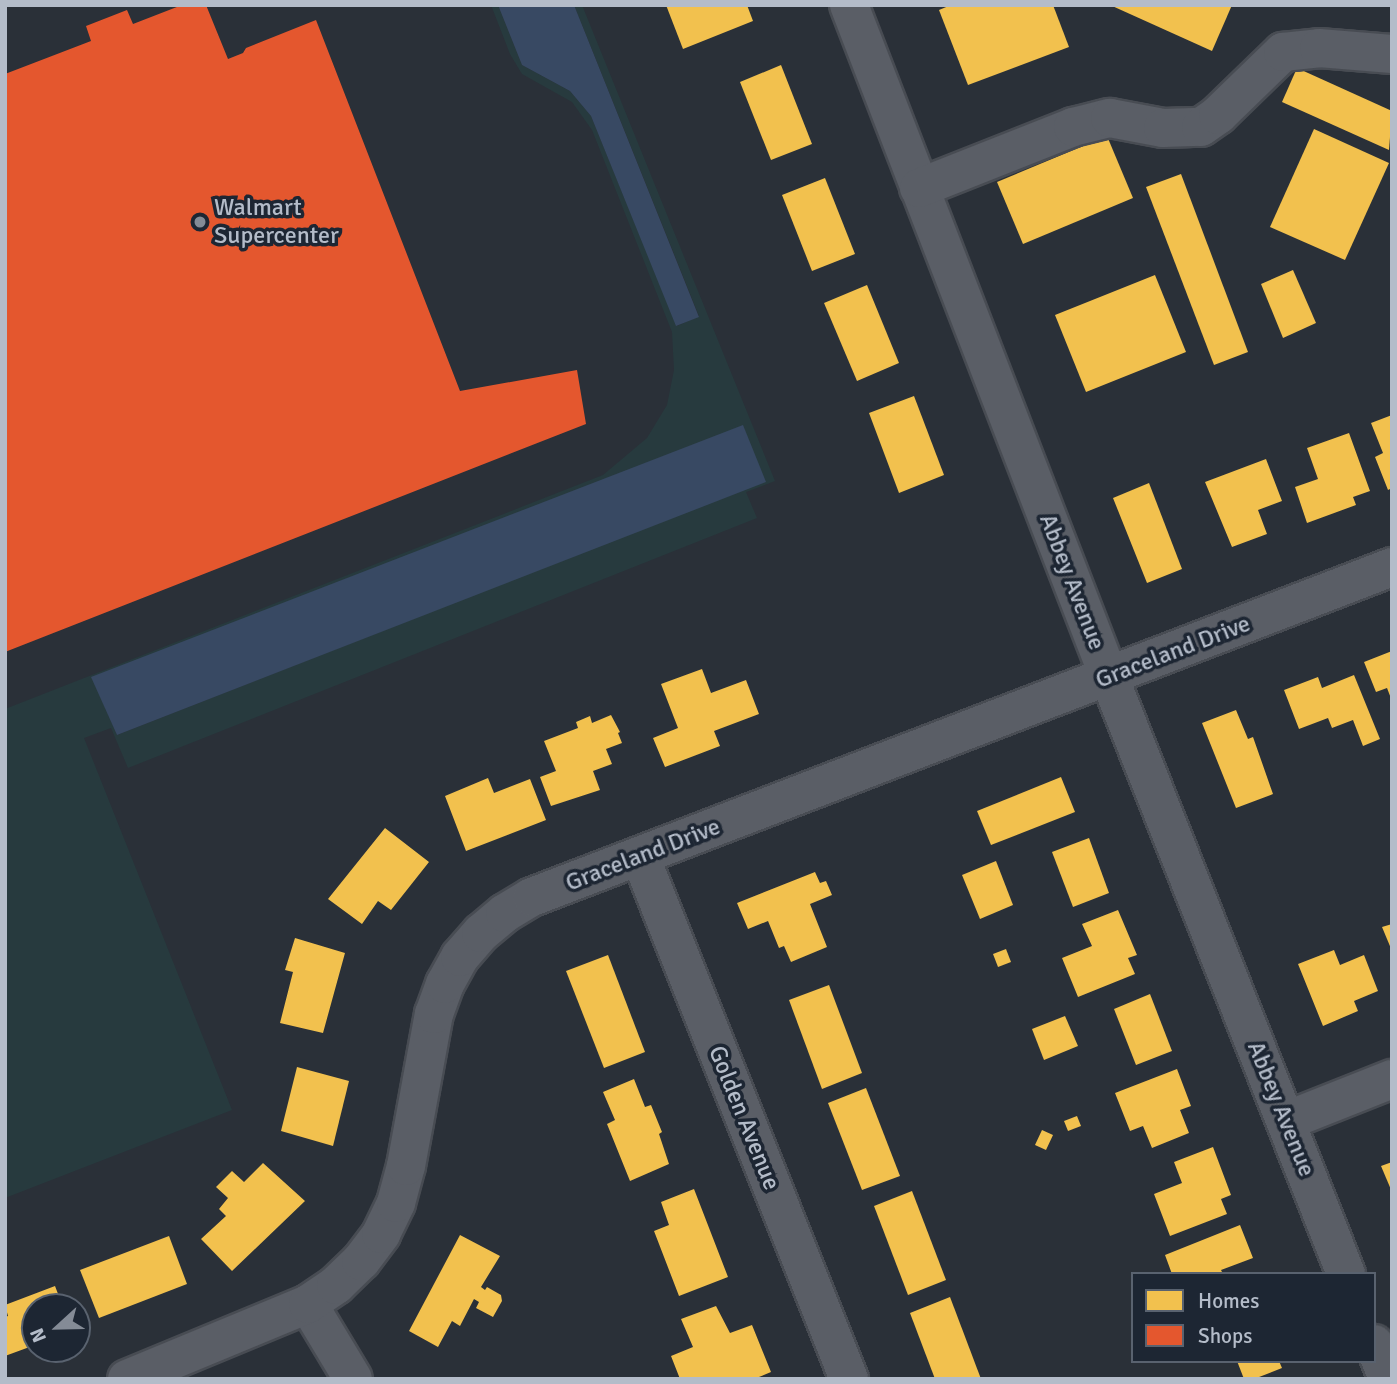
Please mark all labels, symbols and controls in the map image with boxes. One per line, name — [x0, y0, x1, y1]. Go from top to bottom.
place label: Walmart Supercenter — [214, 194, 339, 250]
marker: Walmart Supercenter — [192, 214, 208, 230]
street label: Abbey Avenue — [1033, 510, 1111, 654]
street label: Graceland Drive — [1092, 609, 1254, 695]
street label: Graceland Drive — [562, 812, 724, 898]
street label: Abbey Avenue — [1241, 1037, 1321, 1181]
street label: Golden Avenue — [702, 1042, 786, 1194]
legend — [1131, 1272, 1376, 1363]
text: Homes — [1198, 1288, 1260, 1314]
north arrow — [21, 1293, 91, 1363]
text: Shops — [1198, 1323, 1252, 1349]
text: N — [25, 1324, 52, 1346]

